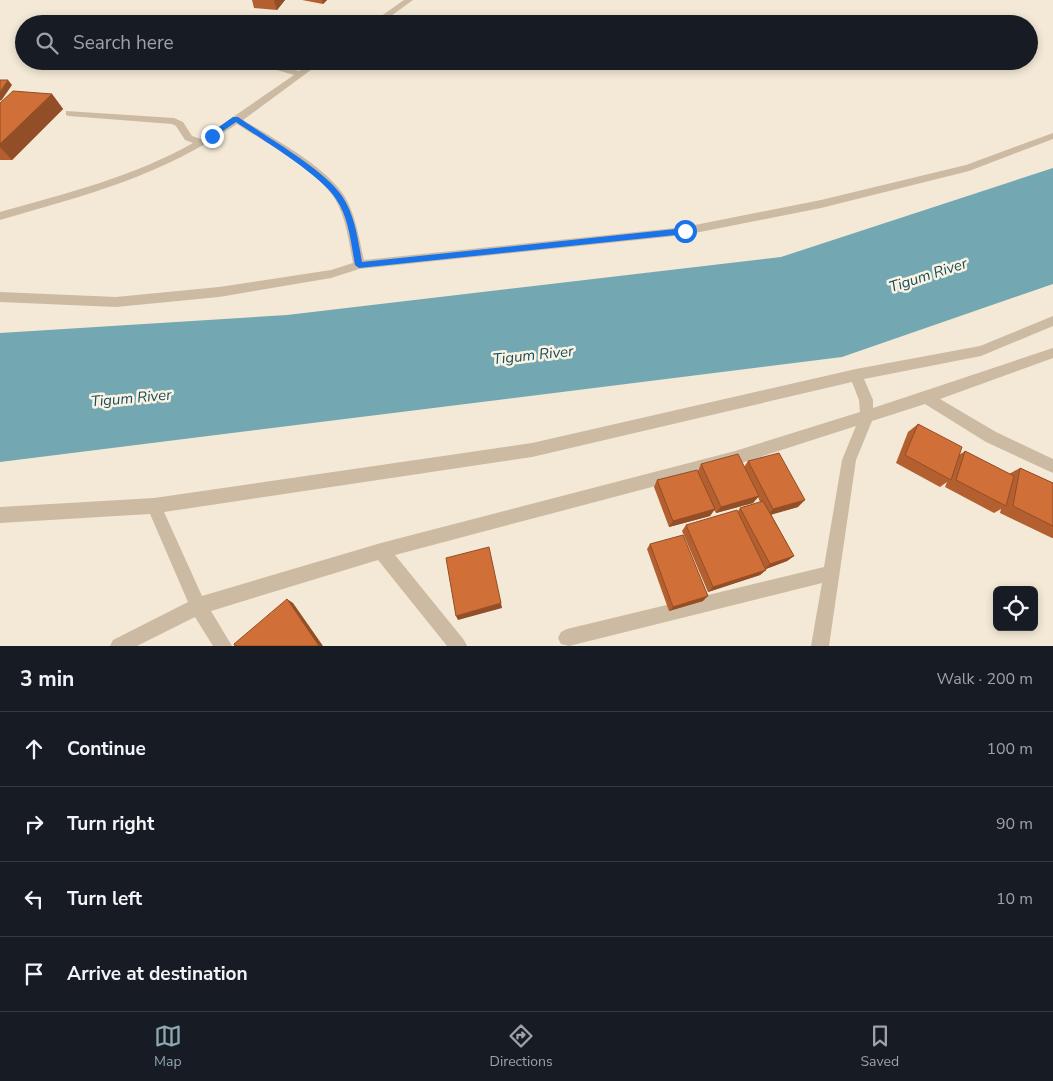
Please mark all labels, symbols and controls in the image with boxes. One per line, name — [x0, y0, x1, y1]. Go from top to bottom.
search box — [15, 15, 1038, 70]
icon: search — [33, 29, 61, 57]
text: Search here — [73, 30, 174, 56]
route end — [201, 125, 224, 148]
route start — [674, 220, 697, 243]
water label: Tigum River — [886, 253, 970, 297]
water label: Tigum River — [492, 341, 575, 369]
water label: Tigum River — [90, 384, 173, 411]
map controls — [993, 586, 1038, 631]
button: locate — [993, 586, 1038, 631]
text: 3 min — [20, 665, 74, 693]
text: Walk · 200 m — [937, 668, 1033, 690]
icon: ahead — [20, 735, 48, 763]
text: Continue — [67, 736, 146, 762]
text: 100 m — [986, 738, 1033, 760]
icon: right — [20, 810, 48, 838]
text: Turn right — [67, 811, 154, 837]
text: 90 m — [996, 813, 1033, 835]
icon: left — [20, 885, 48, 913]
text: Turn left — [67, 886, 142, 912]
text: 10 m — [996, 888, 1033, 910]
icon: arrive — [20, 960, 48, 988]
text: Arrive at destination — [67, 961, 248, 987]
tab: Map — [154, 1022, 182, 1071]
tab: Directions — [490, 1022, 553, 1071]
tab: Saved — [860, 1022, 899, 1071]

